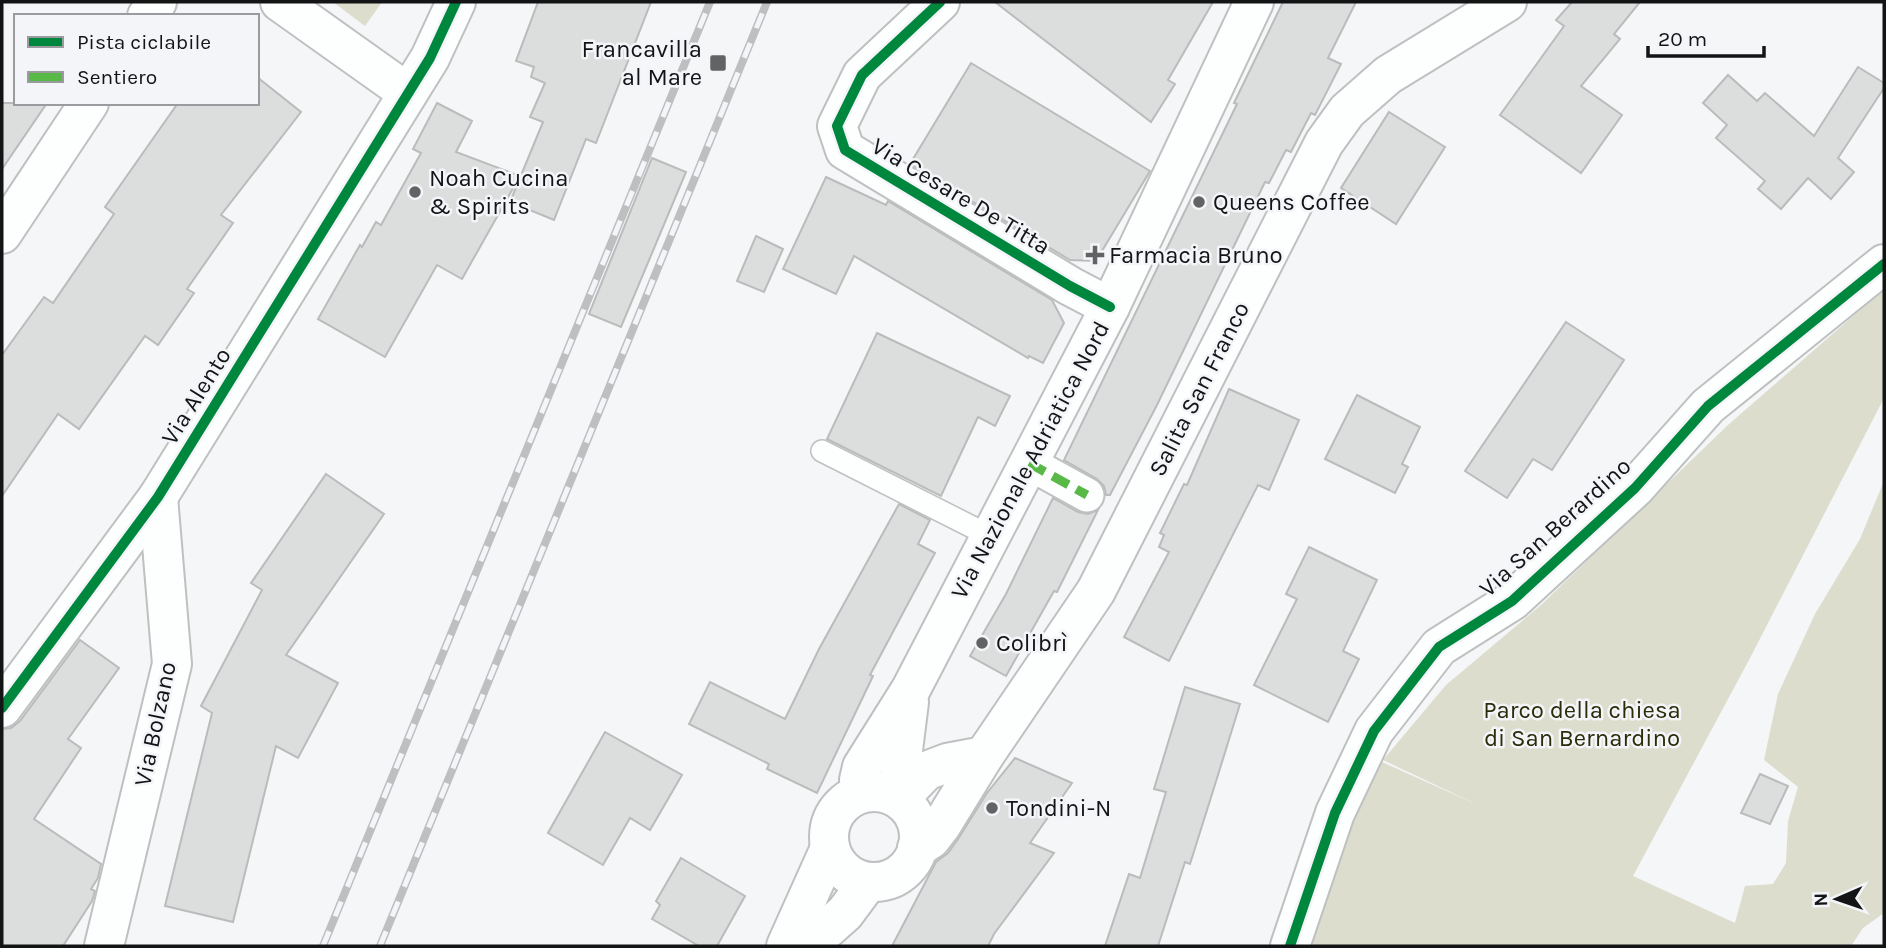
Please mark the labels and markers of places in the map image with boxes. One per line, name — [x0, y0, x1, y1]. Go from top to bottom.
place label: Francavilla al Mare — [582, 35, 702, 91]
marker: Francavilla al Mare — [708, 53, 728, 73]
place label: Noah Cucina & Spirits — [429, 164, 568, 220]
marker: Noah Cucina & Spirits — [407, 184, 423, 200]
place label: Queens Coffee — [1213, 188, 1370, 216]
marker: Queens Coffee — [1191, 194, 1207, 210]
place label: Farmacia Bruno — [1109, 241, 1283, 269]
marker: Farmacia Bruno — [1087, 247, 1103, 263]
place label: Colibrì — [996, 629, 1068, 657]
marker: Colibrì — [974, 635, 990, 651]
place label: Tondini-N — [1006, 794, 1112, 822]
marker: Tondini-N — [984, 800, 1000, 816]

